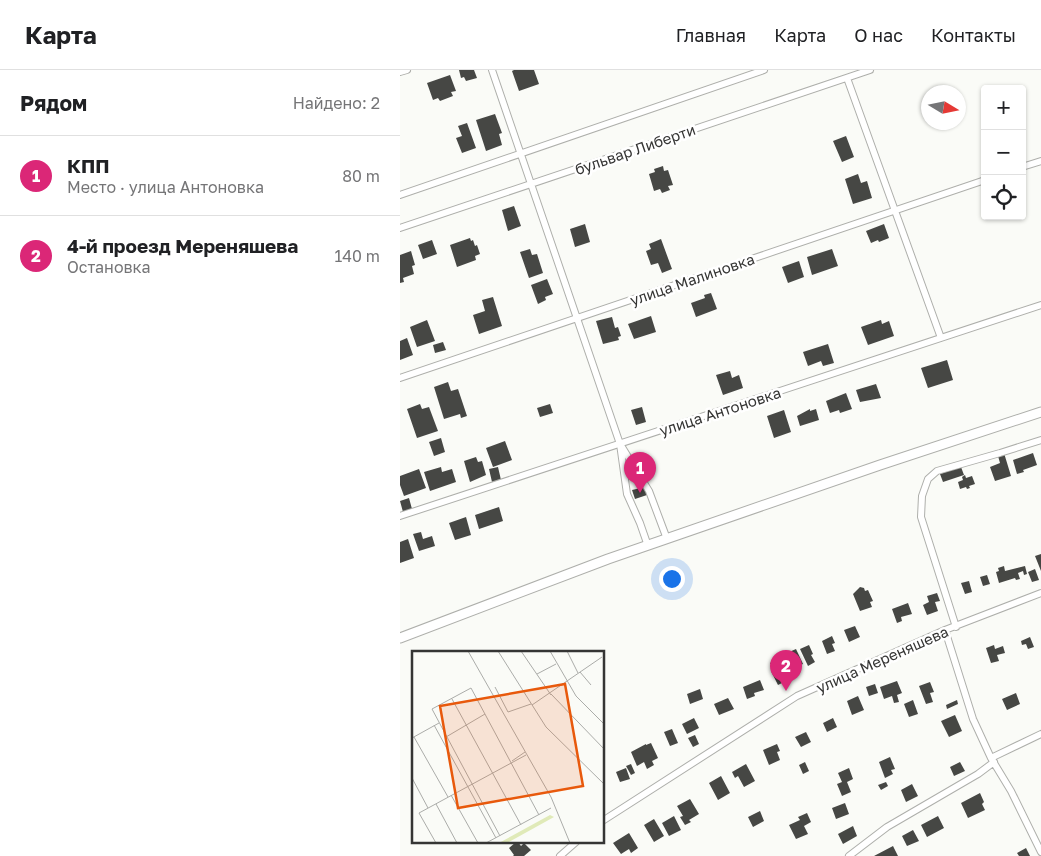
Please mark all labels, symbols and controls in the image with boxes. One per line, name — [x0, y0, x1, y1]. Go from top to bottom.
text: Карта — [25, 20, 97, 49]
text: Главная — [676, 24, 746, 46]
text: Карта — [774, 24, 826, 46]
text: О нас — [854, 24, 903, 46]
text: Контакты — [931, 24, 1016, 46]
north arrow — [921, 85, 966, 130]
map controls — [981, 85, 1026, 220]
button: + — [981, 85, 1026, 130]
text: Рядом — [20, 90, 87, 116]
text: Найдено: 2 — [293, 93, 380, 113]
street label: бульвар Либерти — [572, 120, 698, 178]
button: − — [981, 130, 1026, 175]
text: КПП — [67, 154, 109, 177]
text: 1 — [32, 166, 40, 186]
text: 80 m — [342, 166, 380, 186]
button: locate — [981, 175, 1026, 220]
text: Место · улица Антоновка — [67, 177, 264, 197]
text: 4-й проезд Мереняшева — [67, 234, 298, 257]
text: 2 — [31, 246, 41, 266]
text: 140 m — [334, 246, 380, 266]
street label: улица Малиновка — [627, 249, 757, 309]
text: Остановка — [67, 257, 151, 277]
street label: улица Антоновка — [657, 383, 783, 439]
pin: 1 — [624, 452, 656, 493]
your location — [659, 566, 685, 592]
street label: улица Мереняшева — [813, 622, 951, 696]
pin: 2 — [770, 650, 802, 691]
inset map — [412, 651, 605, 844]

